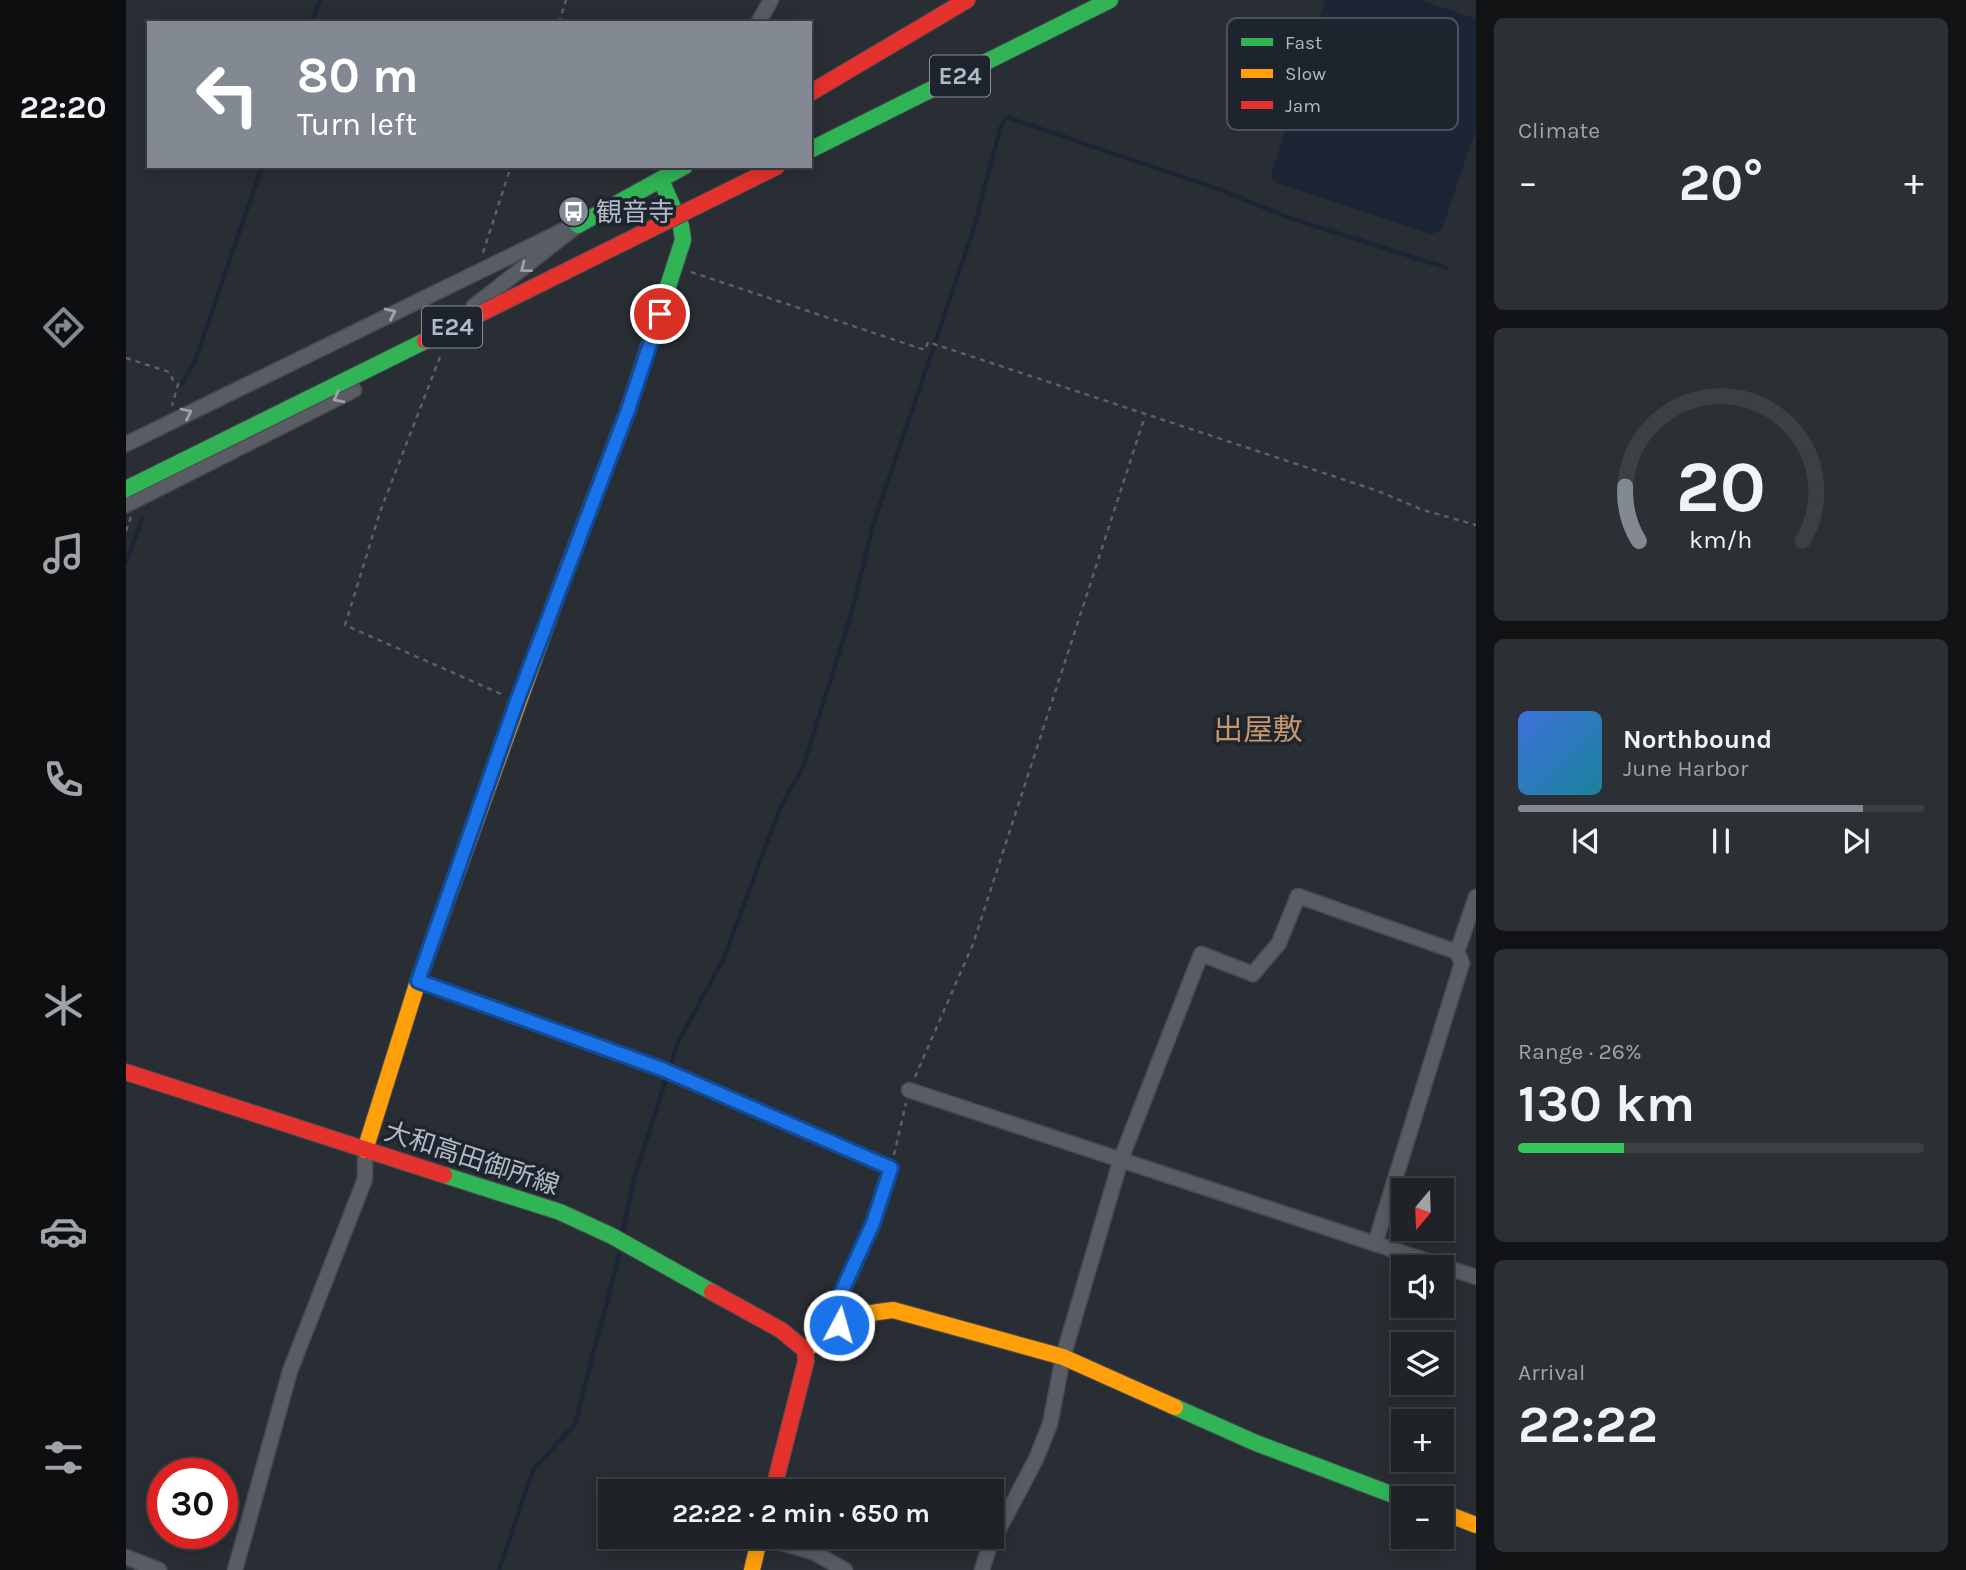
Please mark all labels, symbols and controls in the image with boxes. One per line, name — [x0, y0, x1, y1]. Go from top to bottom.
legend — [1227, 18, 1458, 130]
text: Fast — [1285, 32, 1322, 54]
text: 80 m — [297, 47, 419, 104]
icon: left — [182, 49, 273, 140]
road number: E24 — [930, 56, 990, 96]
text: Slow — [1285, 63, 1326, 85]
text: 22:20 — [20, 89, 106, 126]
text: Jam — [1285, 95, 1321, 117]
text: Turn left — [297, 106, 417, 143]
text: Climate — [1518, 117, 1600, 144]
text: 20° — [1679, 152, 1763, 213]
text: − — [1518, 160, 1538, 205]
text: + — [1904, 160, 1924, 205]
bus stop icon: 観音寺 — [556, 195, 590, 229]
place label: 観音寺 — [596, 197, 674, 228]
one-way arrow — [520, 260, 532, 273]
pin — [630, 284, 690, 344]
icon: arrive — [641, 295, 679, 333]
icon: directions — [39, 303, 88, 352]
road number: E24 — [422, 306, 482, 348]
one-way arrow — [384, 307, 396, 321]
one-way arrow — [333, 390, 346, 404]
one-way arrow — [180, 408, 192, 422]
text: 20 — [1676, 444, 1766, 529]
text: km/h — [1689, 524, 1753, 553]
icon: music — [39, 529, 88, 578]
district label: 出屋敷 — [1213, 712, 1303, 748]
text: Northbound — [1623, 724, 1772, 755]
icon: phone — [39, 755, 88, 804]
text: June Harbor — [1623, 755, 1748, 782]
icon: previous — [1567, 822, 1605, 860]
icon: pause — [1702, 822, 1740, 860]
icon: next — [1837, 822, 1875, 860]
icon: climate — [39, 981, 88, 1030]
text: Range · 26% — [1518, 1038, 1642, 1065]
text: 130 km — [1518, 1073, 1695, 1134]
street label: 大和高田御所線 — [381, 1116, 563, 1201]
north arrow — [1391, 1178, 1454, 1241]
map controls — [1391, 1178, 1454, 1549]
icon: car — [39, 1207, 88, 1256]
button: sound — [1391, 1255, 1454, 1318]
position arrow — [802, 1288, 876, 1362]
button: layers — [1391, 1332, 1454, 1395]
text: Arrival — [1518, 1359, 1585, 1386]
text: 22:22 — [1518, 1394, 1658, 1455]
button: + — [1391, 1409, 1454, 1472]
icon: filters — [39, 1433, 88, 1482]
speed limit sign: 30 — [147, 1458, 238, 1549]
button: − — [1391, 1486, 1454, 1549]
text: 22:22 · 2 min · 650 m — [672, 1498, 930, 1529]

